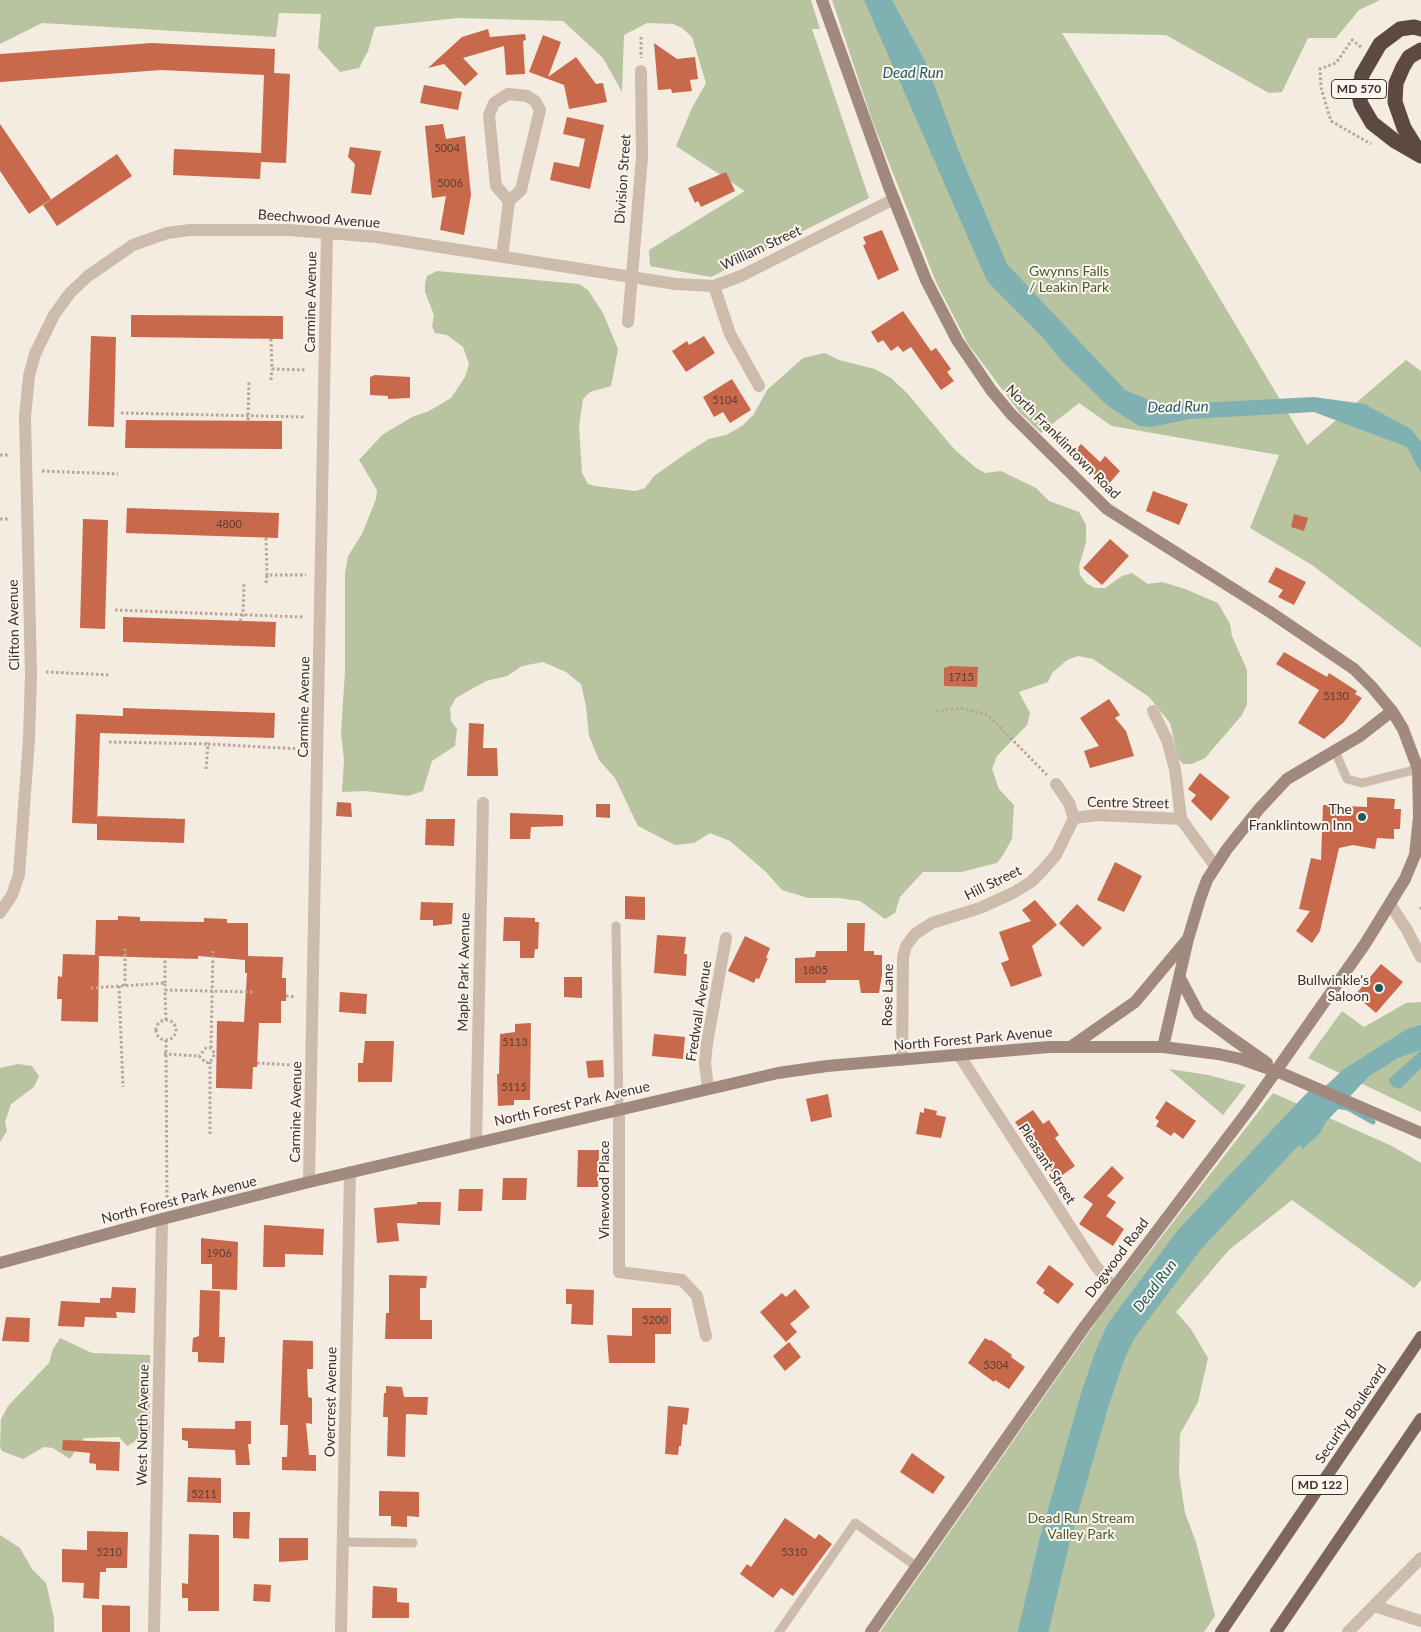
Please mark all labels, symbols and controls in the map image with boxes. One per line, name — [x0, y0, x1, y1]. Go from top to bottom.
water label: Dead Run — [882, 64, 944, 82]
road number: MD 570 — [1332, 80, 1386, 98]
street label: Division Street — [611, 133, 635, 225]
house number: 5004 — [434, 141, 460, 155]
house number: 5006 — [437, 176, 463, 190]
street label: Beechwood Avenue — [257, 206, 381, 232]
street label: William Street — [718, 222, 804, 274]
street label: Carmine Avenue — [302, 251, 320, 353]
park label: Gwynns Falls / Leakin Park — [1029, 263, 1109, 296]
street label: North Franklintown Road — [1002, 381, 1124, 503]
house number: 5104 — [712, 393, 738, 407]
water label: Dead Run — [1147, 397, 1209, 417]
house number: 4800 — [216, 517, 242, 531]
street label: Clifton Avenue — [5, 579, 23, 671]
street label: Carmine Avenue — [295, 656, 313, 758]
house number: 1715 — [948, 670, 974, 684]
house number: 5130 — [1323, 689, 1349, 703]
street label: Centre Street — [1087, 794, 1169, 812]
place label: The Franklintown Inn — [1249, 801, 1352, 834]
marker: The Franklintown Inn — [1356, 811, 1368, 823]
street label: Hill Street — [962, 862, 1024, 904]
street label: Maple Park Avenue — [455, 912, 473, 1032]
street label: Fredwall Avenue — [683, 959, 715, 1063]
house number: 1805 — [802, 963, 828, 977]
street label: Rose Lane — [879, 964, 897, 1026]
place label: Bullwinkle's Saloon — [1297, 972, 1369, 1004]
marker: Bullwinkle's Saloon — [1373, 982, 1385, 994]
street label: North Forest Park Avenue — [893, 1024, 1053, 1054]
house number: 5113 — [502, 1035, 528, 1049]
street label: Carmine Avenue — [287, 1061, 305, 1163]
street label: North Forest Park Avenue — [492, 1078, 652, 1130]
house number: 5115 — [501, 1080, 527, 1094]
street label: Pleasant Street — [1015, 1121, 1079, 1207]
street label: Vinewood Place — [596, 1141, 612, 1239]
street label: North Forest Park Avenue — [100, 1173, 258, 1227]
street label: Dogwood Road — [1082, 1215, 1152, 1301]
house number: 1906 — [206, 1246, 232, 1260]
water label: Dead Run — [1129, 1256, 1181, 1316]
house number: 5200 — [642, 1313, 668, 1327]
street label: Overcrest Avenue — [322, 1347, 340, 1457]
house number: 5304 — [983, 1358, 1009, 1372]
street label: Security Boulevard — [1312, 1361, 1390, 1467]
street label: West North Avenue — [134, 1364, 152, 1486]
road number: MD 122 — [1292, 1476, 1348, 1494]
house number: 5211 — [191, 1487, 217, 1501]
park label: Dead Run Stream Valley Park — [1028, 1510, 1134, 1542]
house number: 5210 — [96, 1545, 122, 1559]
house number: 5310 — [781, 1545, 807, 1559]

